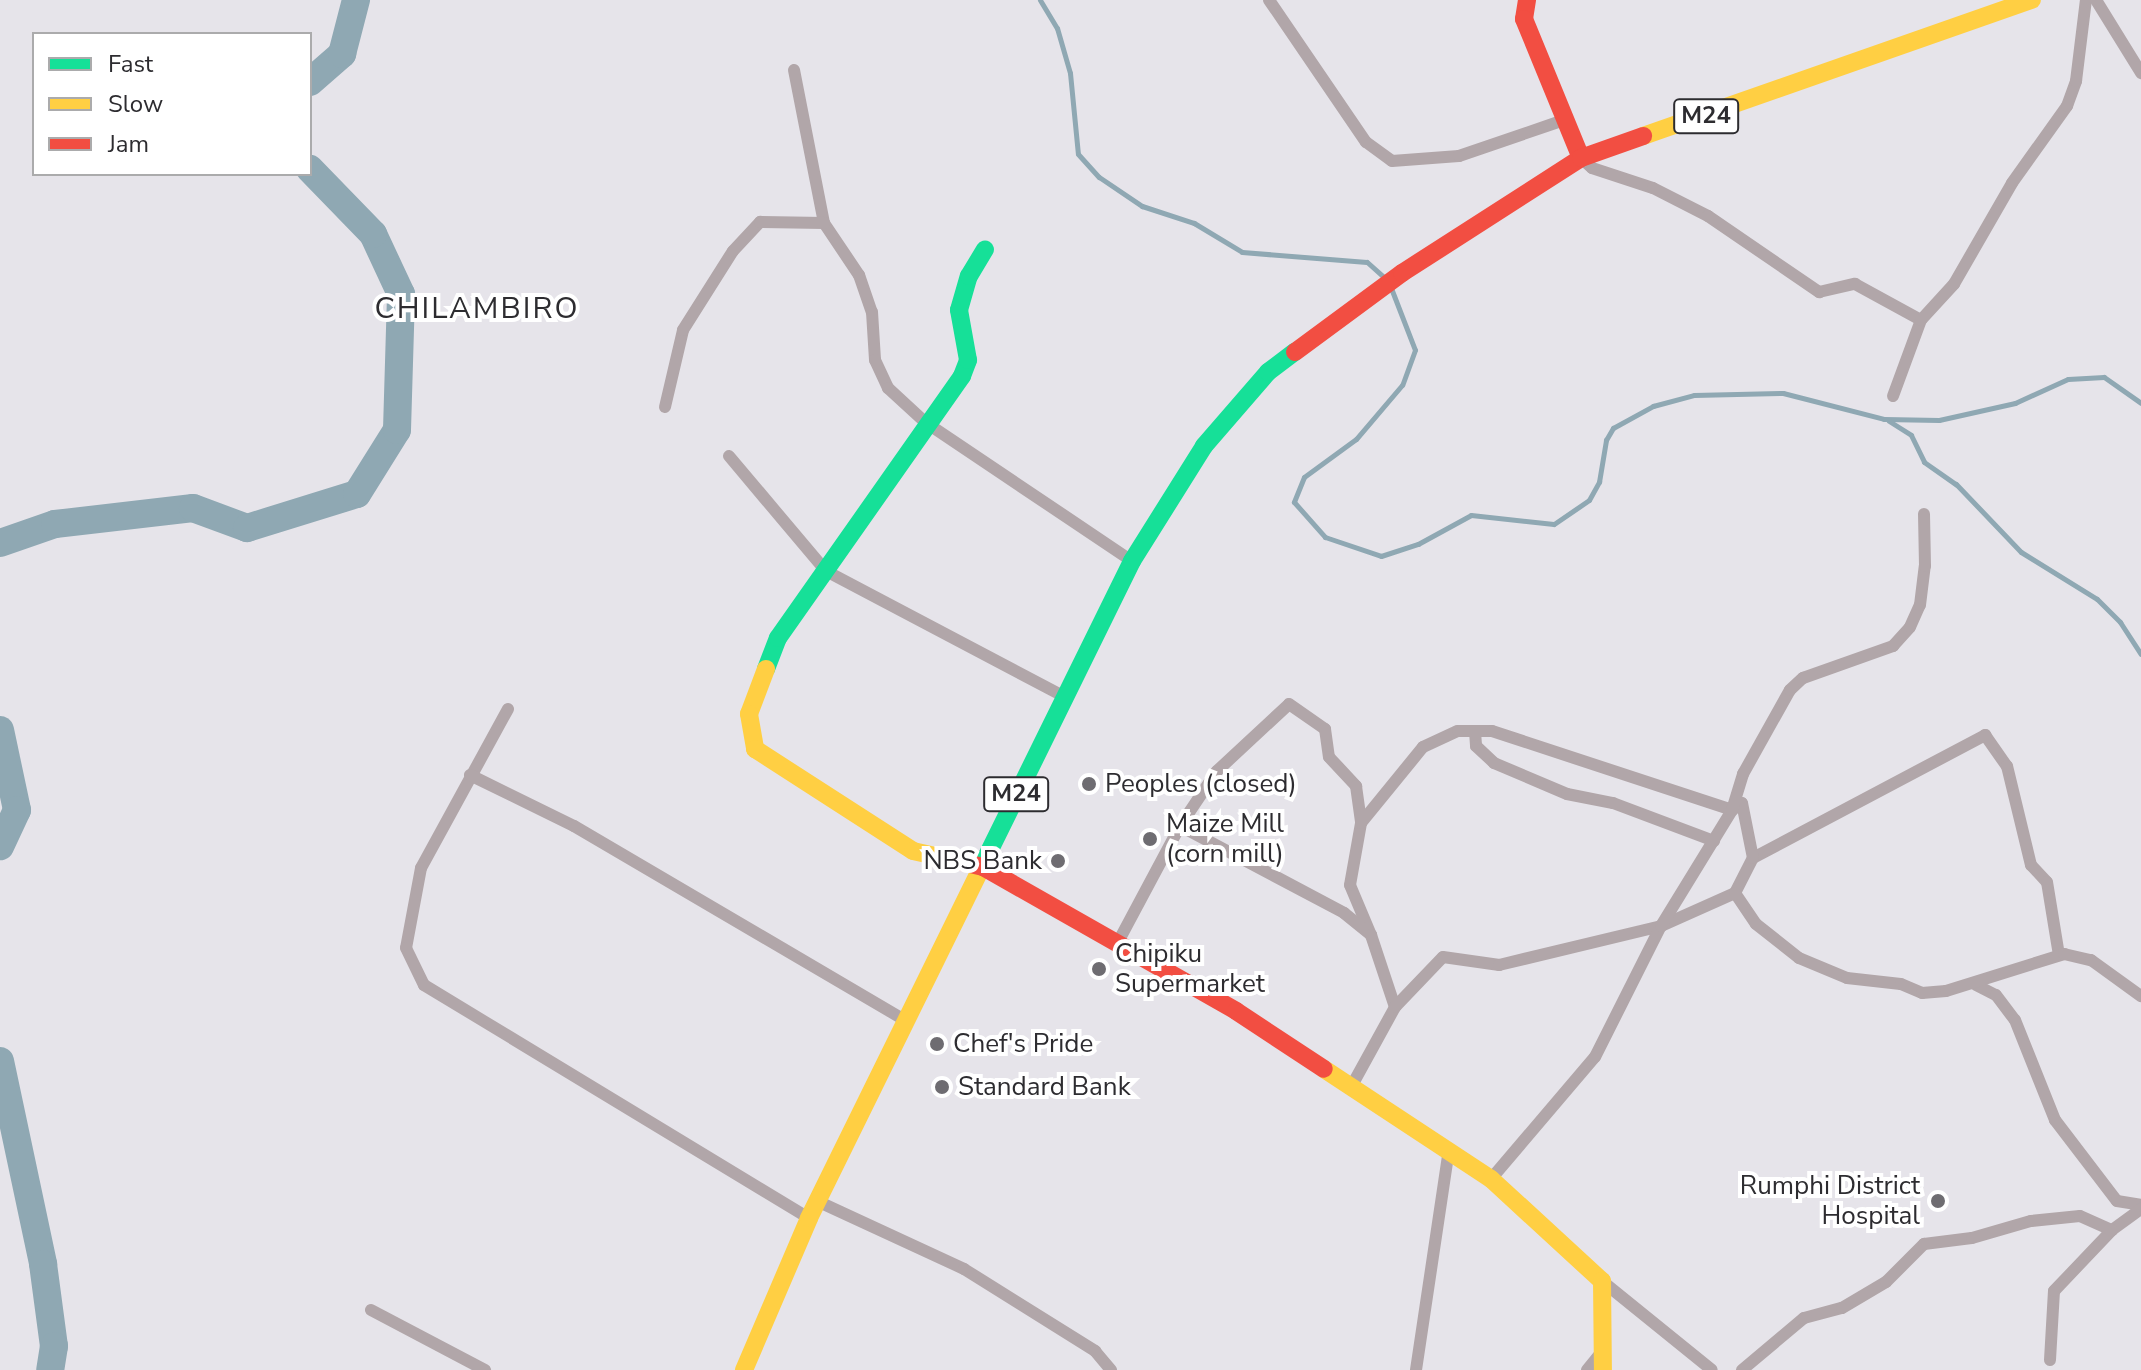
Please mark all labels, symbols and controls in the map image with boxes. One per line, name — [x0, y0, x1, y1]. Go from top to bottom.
legend — [32, 32, 312, 176]
text: Fast — [108, 48, 153, 80]
text: Slow — [108, 88, 163, 120]
road number: M24 — [1672, 96, 1740, 136]
text: Jam — [108, 128, 149, 160]
district label: CHILAMBIRO — [375, 291, 579, 327]
place label: Peoples (closed) — [1105, 768, 1297, 800]
road number: M24 — [982, 774, 1050, 814]
marker: Peoples (closed) — [1080, 775, 1098, 793]
place label: Maize Mill (corn mill) — [1166, 808, 1284, 870]
marker: Maize Mill (corn mill) — [1141, 830, 1159, 848]
place label: NBS Bank — [923, 845, 1042, 877]
marker: NBS Bank — [1049, 852, 1067, 870]
place label: Chipiku Supermarket — [1115, 938, 1265, 1000]
marker: Chipiku Supermarket — [1090, 960, 1108, 978]
place label: Chef's Pride — [953, 1028, 1093, 1060]
marker: Chef's Pride — [928, 1035, 946, 1053]
place label: Standard Bank — [958, 1071, 1131, 1103]
marker: Standard Bank — [933, 1078, 951, 1096]
place label: Rumphi District Hospital — [1740, 1170, 1920, 1232]
marker: Rumphi District Hospital — [1927, 1190, 1949, 1212]

